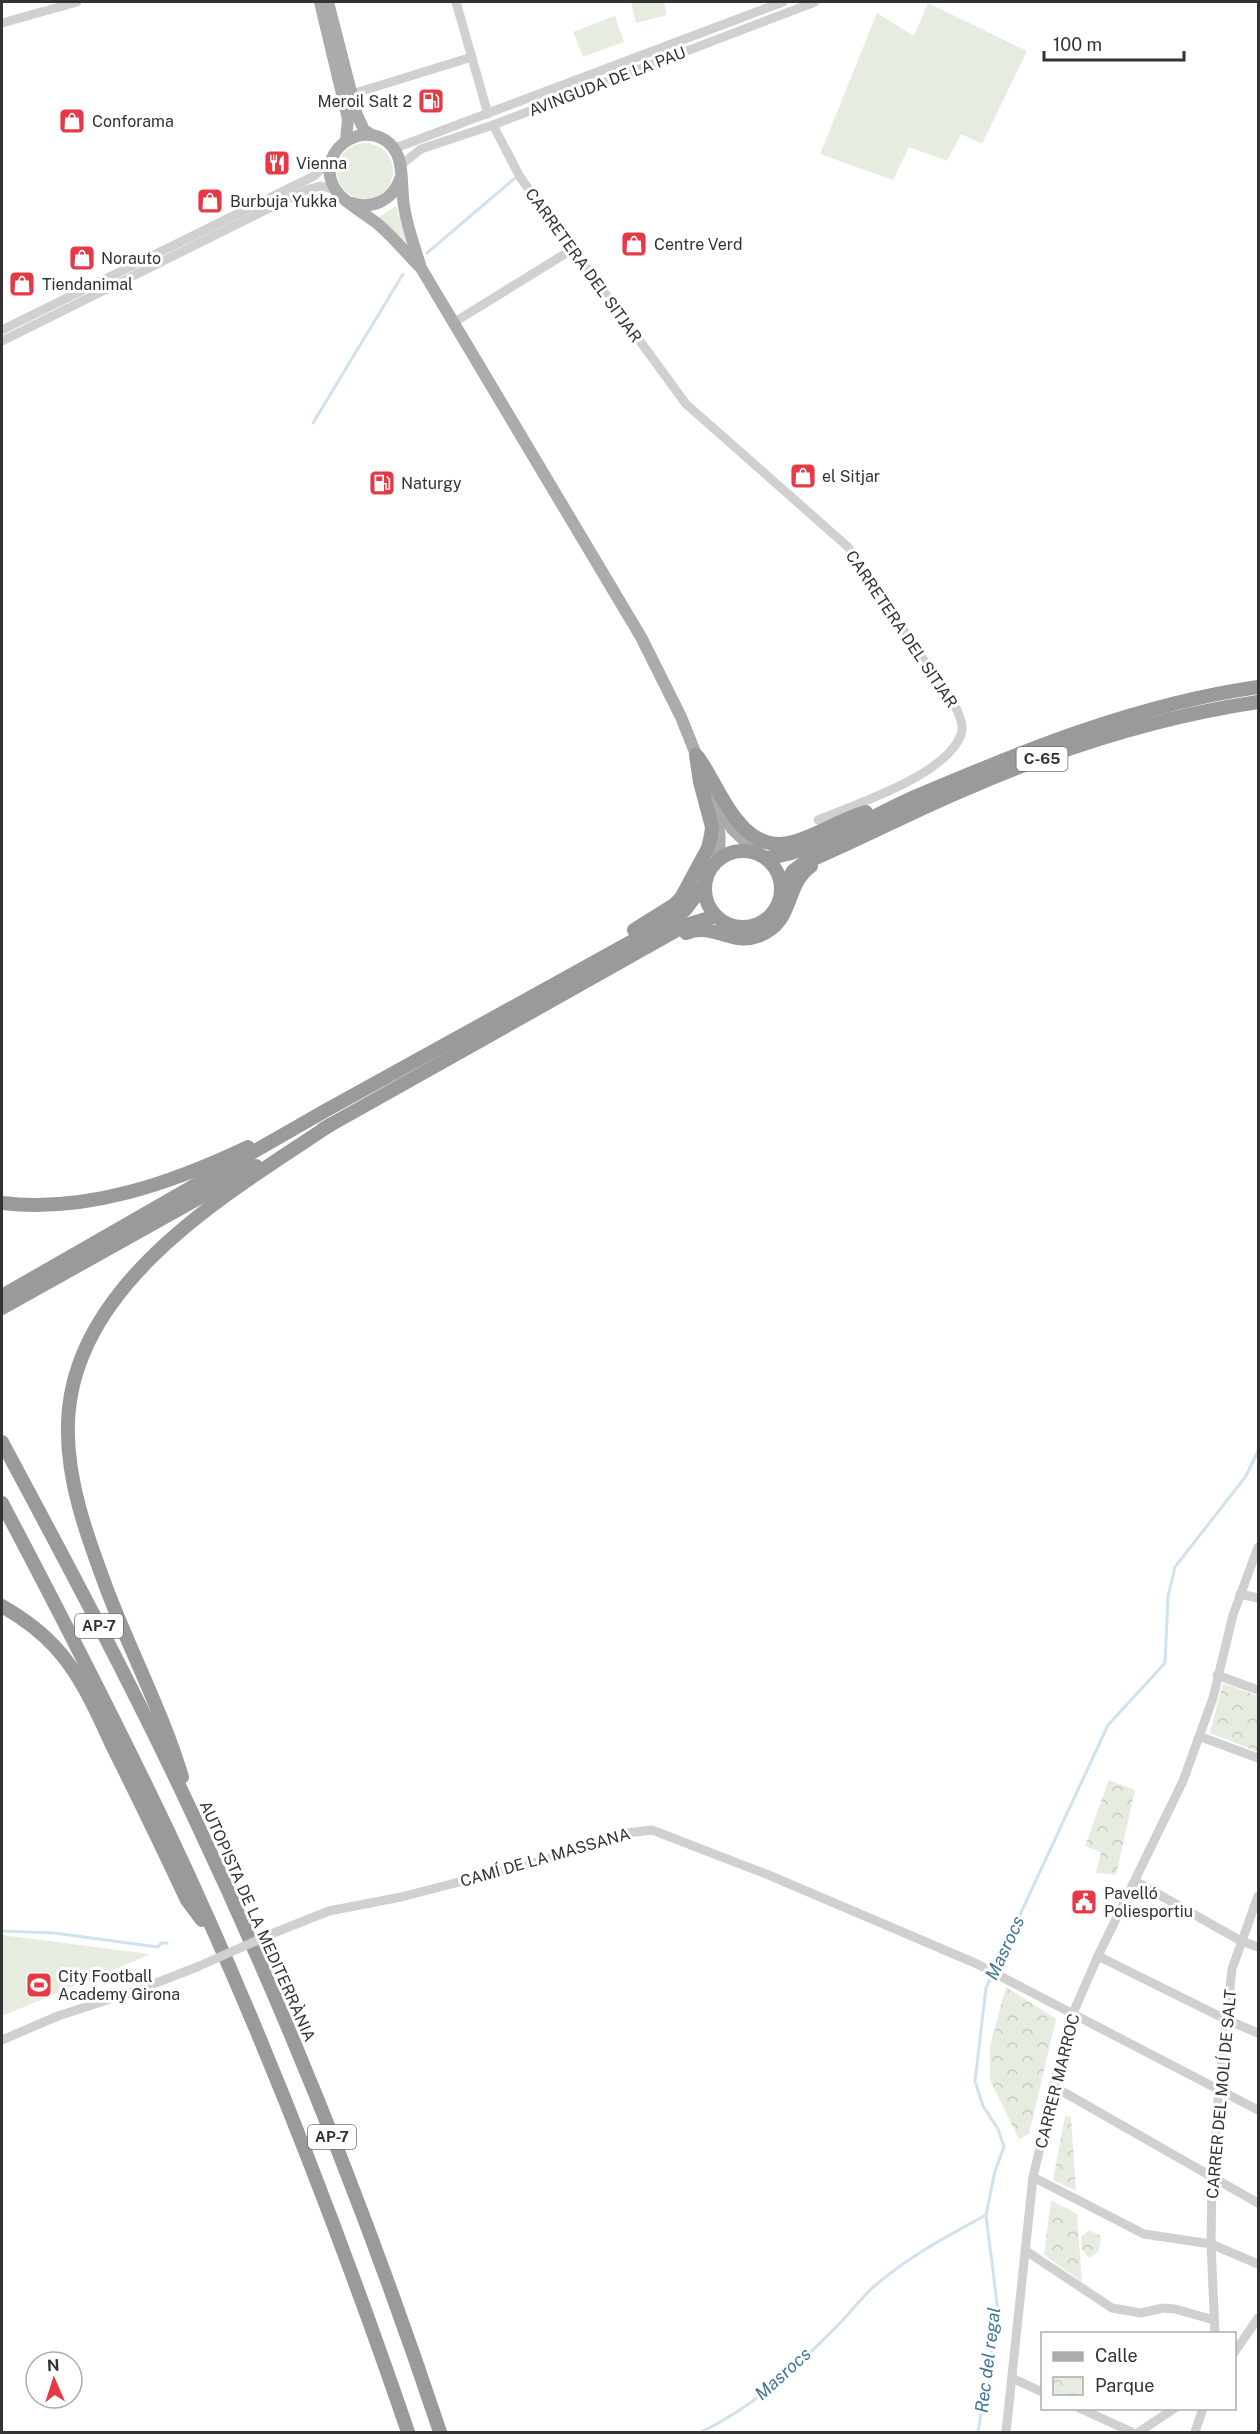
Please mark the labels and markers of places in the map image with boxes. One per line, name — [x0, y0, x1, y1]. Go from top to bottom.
fuel station icon: Meroil Salt 2 — [416, 86, 446, 116]
place label: Meroil Salt 2 — [318, 92, 412, 111]
shop icon: Conforama — [57, 106, 87, 136]
place label: Conforama — [92, 112, 174, 131]
restaurant icon: Vienna — [262, 148, 292, 178]
place label: Vienna — [296, 154, 347, 173]
shop icon: Burbuja Yukka — [195, 186, 225, 216]
place label: Burbuja Yukka — [230, 192, 337, 211]
shop icon: Centre Verd — [619, 229, 649, 259]
place label: Centre Verd — [654, 235, 743, 254]
shop icon: Norauto — [67, 243, 97, 273]
place label: Norauto — [101, 249, 161, 268]
shop icon: Tiendanimal — [7, 269, 37, 299]
place label: Tiendanimal — [42, 275, 133, 294]
shop icon: el Sitjar — [788, 461, 818, 491]
place label: el Sitjar — [822, 467, 880, 486]
fuel station icon: Naturgy — [367, 468, 397, 498]
place label: Naturgy — [401, 474, 462, 493]
place label: Pavelló Poliesportiu — [1104, 1884, 1193, 1921]
public building icon: Pavelló Poliesportiu — [1069, 1887, 1099, 1917]
place label: City Football Academy Girona — [58, 1967, 180, 2004]
sports icon: City Football Academy Girona — [24, 1970, 54, 2000]

